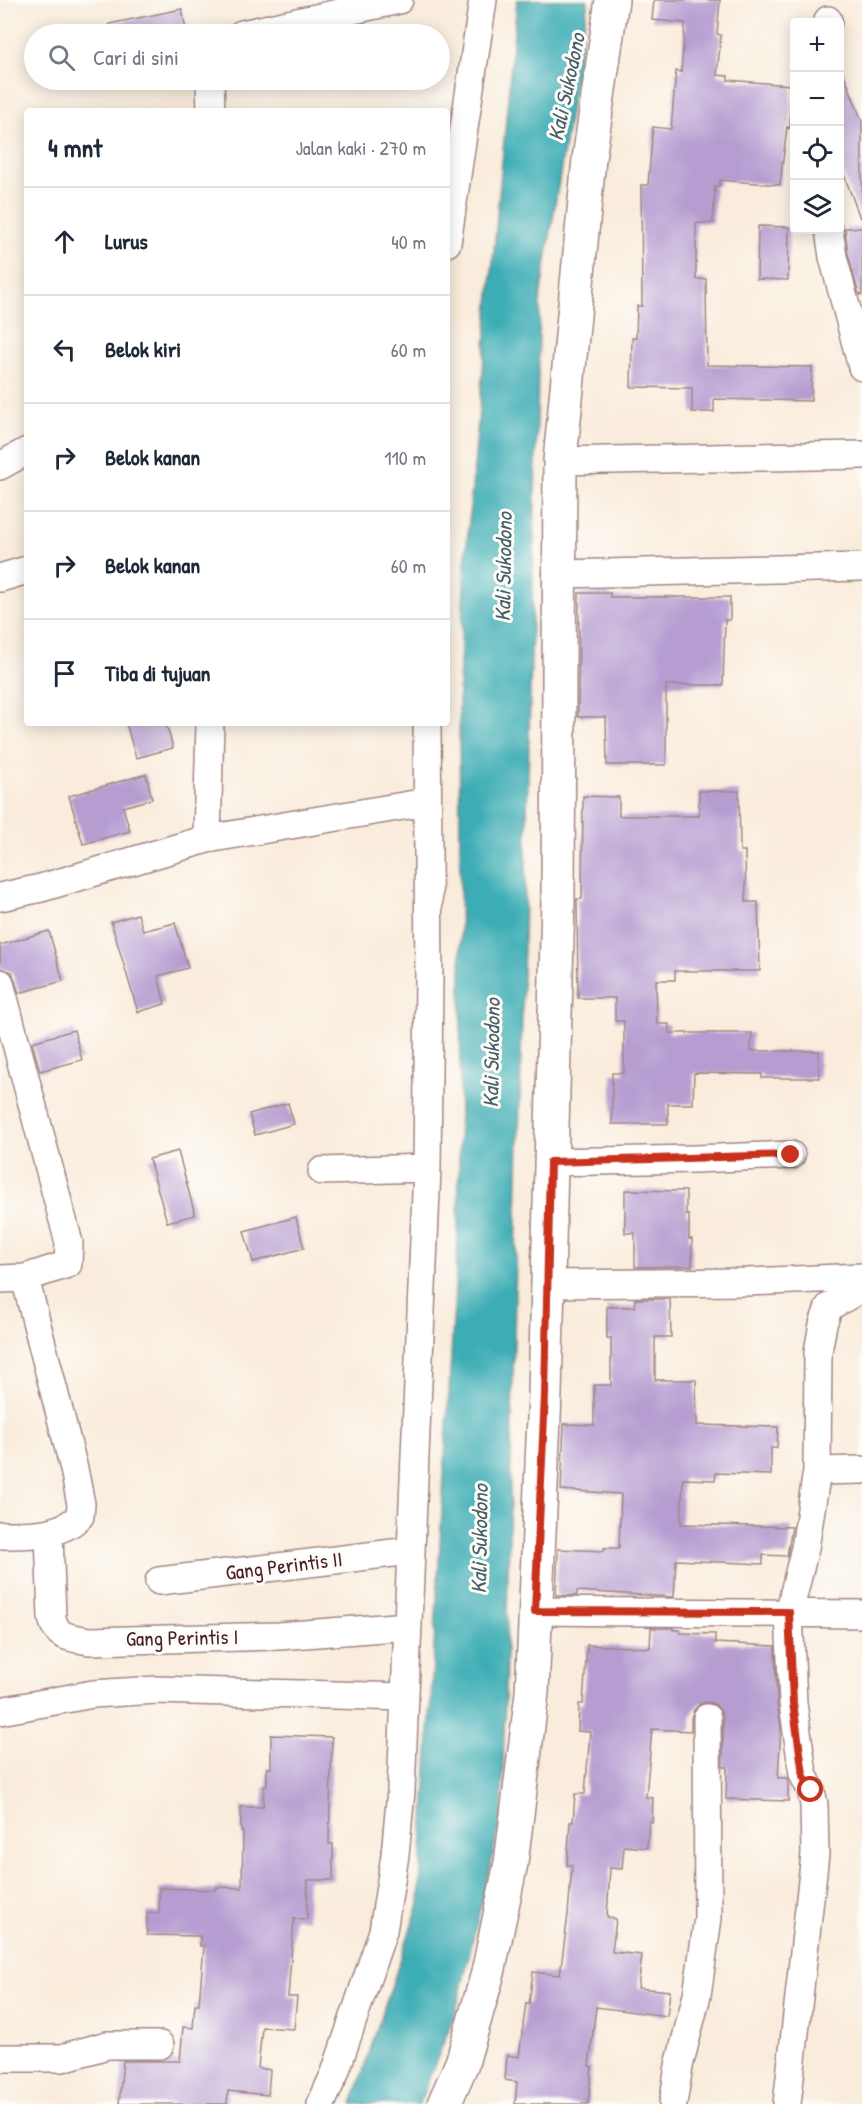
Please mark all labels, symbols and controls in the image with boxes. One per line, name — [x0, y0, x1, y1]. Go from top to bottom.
map controls — [790, 18, 844, 234]
button: + — [790, 18, 844, 72]
search box — [24, 24, 450, 90]
water label: Kali Sukodono — [540, 28, 592, 143]
icon: search — [45, 41, 78, 74]
text: Cari di sini — [93, 42, 179, 72]
button: − — [790, 72, 844, 126]
button: locate — [790, 126, 844, 180]
text: 4 mnt — [48, 130, 102, 165]
text: Jalan kaki · 270 m — [295, 134, 426, 161]
button: layers — [790, 180, 844, 234]
icon: ahead — [48, 225, 81, 258]
text: Lurus — [105, 226, 148, 256]
text: 40 m — [391, 228, 426, 255]
icon: left — [48, 333, 81, 366]
text: Belok kiri — [105, 334, 181, 364]
text: 60 m — [391, 336, 426, 363]
icon: right — [48, 441, 81, 474]
text: Belok kanan — [105, 442, 200, 472]
text: 110 m — [384, 444, 426, 471]
water label: Kali Sukodono — [487, 510, 519, 622]
icon: right — [48, 549, 81, 582]
text: Belok kanan — [105, 550, 200, 580]
text: 60 m — [391, 552, 426, 579]
icon: arrive — [48, 657, 81, 690]
text: Tiba di tujuan — [105, 658, 210, 688]
water label: Kali Sukodono — [475, 996, 507, 1108]
route end — [777, 1141, 803, 1167]
water label: Kali Sukodono — [463, 1482, 495, 1594]
street label: Gang Perintis II — [224, 1544, 344, 1587]
street label: Gang Perintis I — [125, 1622, 238, 1653]
route start — [797, 1776, 823, 1802]

